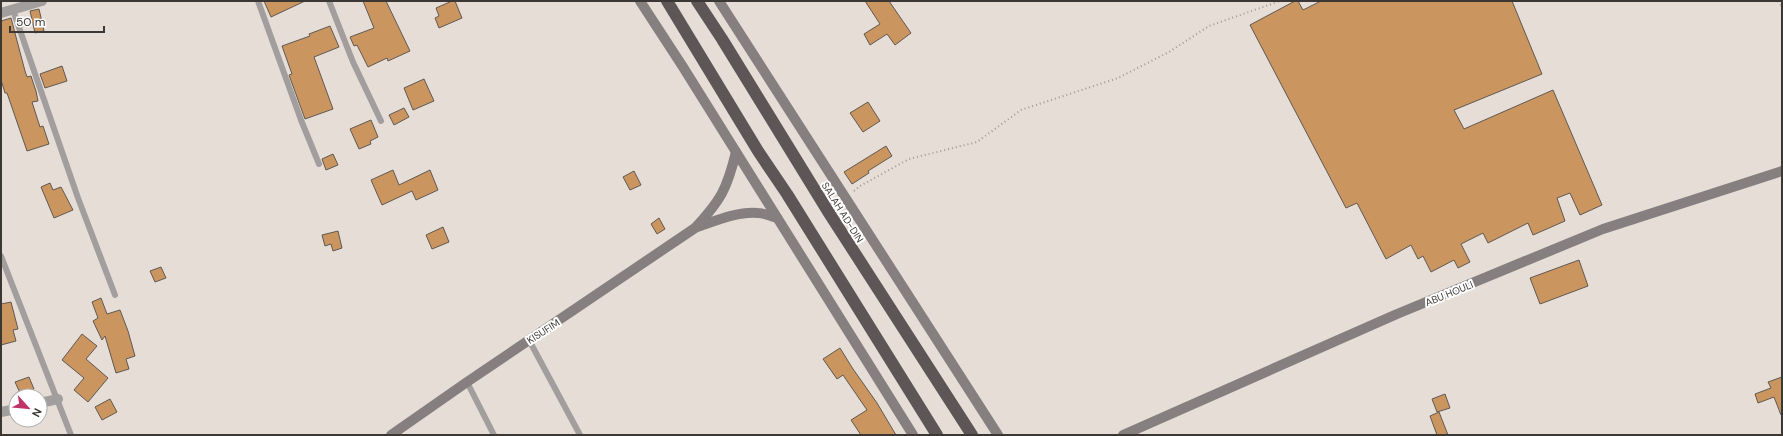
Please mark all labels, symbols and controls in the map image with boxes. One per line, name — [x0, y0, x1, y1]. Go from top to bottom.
scale bar — [10, 8, 104, 34]
text: 50 m — [16, 14, 45, 30]
street label: SALAH AD-DIN — [819, 180, 866, 245]
street label: ABU HOULI — [1423, 278, 1475, 309]
street label: KISUFIM — [524, 316, 562, 347]
north arrow — [8, 388, 48, 428]
text: N — [29, 406, 45, 419]

